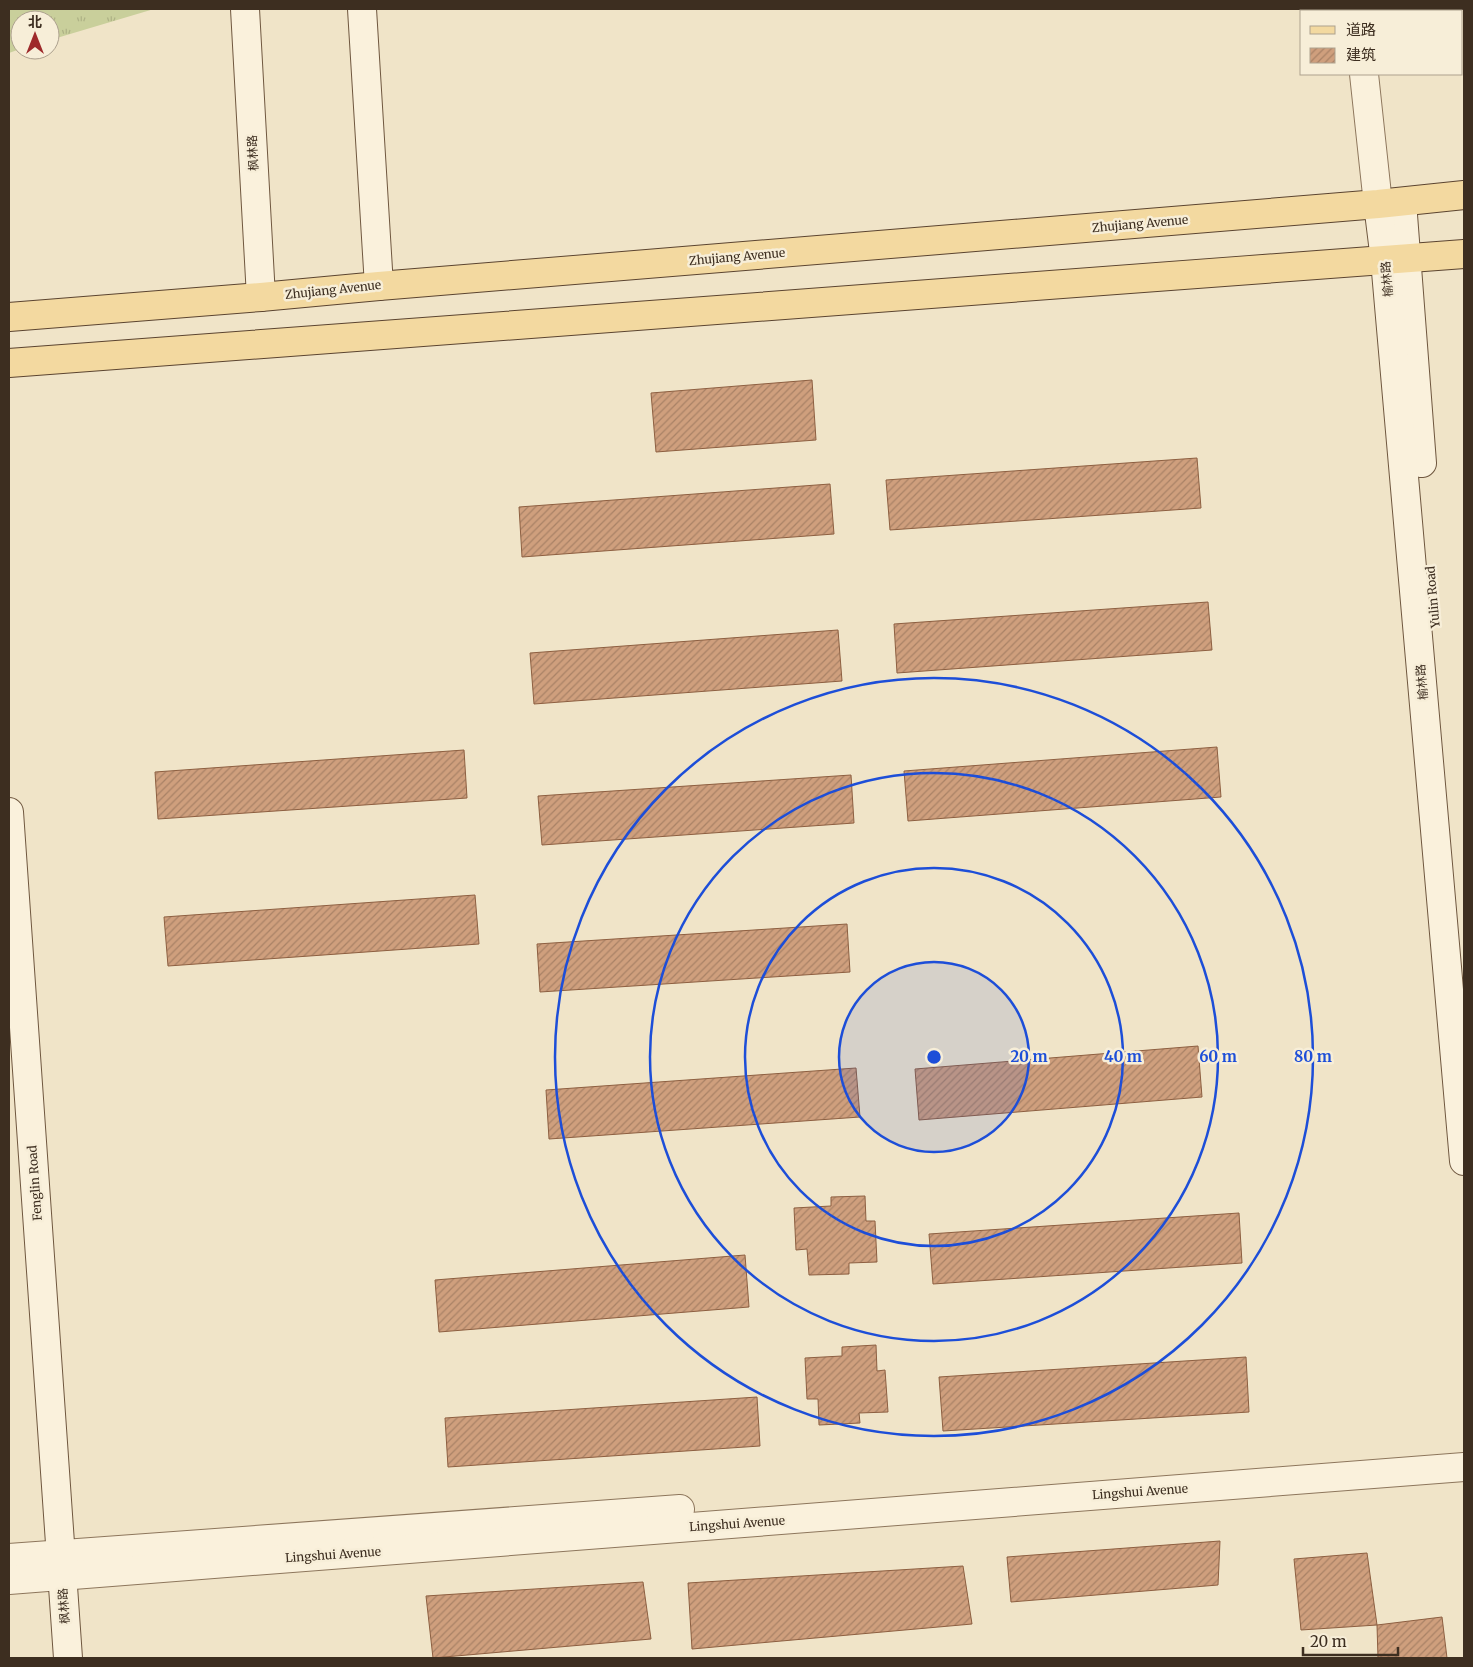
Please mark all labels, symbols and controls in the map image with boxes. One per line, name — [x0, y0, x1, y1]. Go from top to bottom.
north arrow — [10, 10, 60, 60]
legend — [1300, 10, 1463, 75]
text: 北 — [28, 13, 42, 31]
text: 道路 — [1346, 20, 1376, 39]
text: 建筑 — [1346, 45, 1376, 64]
street label: 枫林路 — [244, 135, 261, 171]
street label: Zhujiang Avenue — [1091, 212, 1189, 235]
street label: Zhujiang Avenue — [688, 245, 786, 268]
street label: 榆林路 — [1377, 260, 1396, 298]
street label: Zhujiang Avenue — [284, 277, 382, 302]
street label: Yulin Road — [1422, 565, 1443, 630]
street label: 榆林路 — [1412, 663, 1431, 701]
text: 20 m — [1010, 1047, 1048, 1066]
text: 40 m — [1104, 1047, 1142, 1066]
text: 60 m — [1199, 1047, 1237, 1066]
text: 80 m — [1294, 1047, 1332, 1066]
centre of rings — [925, 1048, 943, 1066]
street label: Fenglin Road — [24, 1145, 45, 1221]
street label: Lingshui Avenue — [1092, 1481, 1188, 1502]
street label: Lingshui Avenue — [689, 1513, 785, 1534]
street label: Lingshui Avenue — [285, 1544, 381, 1565]
street label: 枫林路 — [55, 1588, 72, 1625]
scale bar — [1303, 1624, 1398, 1656]
text: 20 m — [1310, 1632, 1347, 1651]

